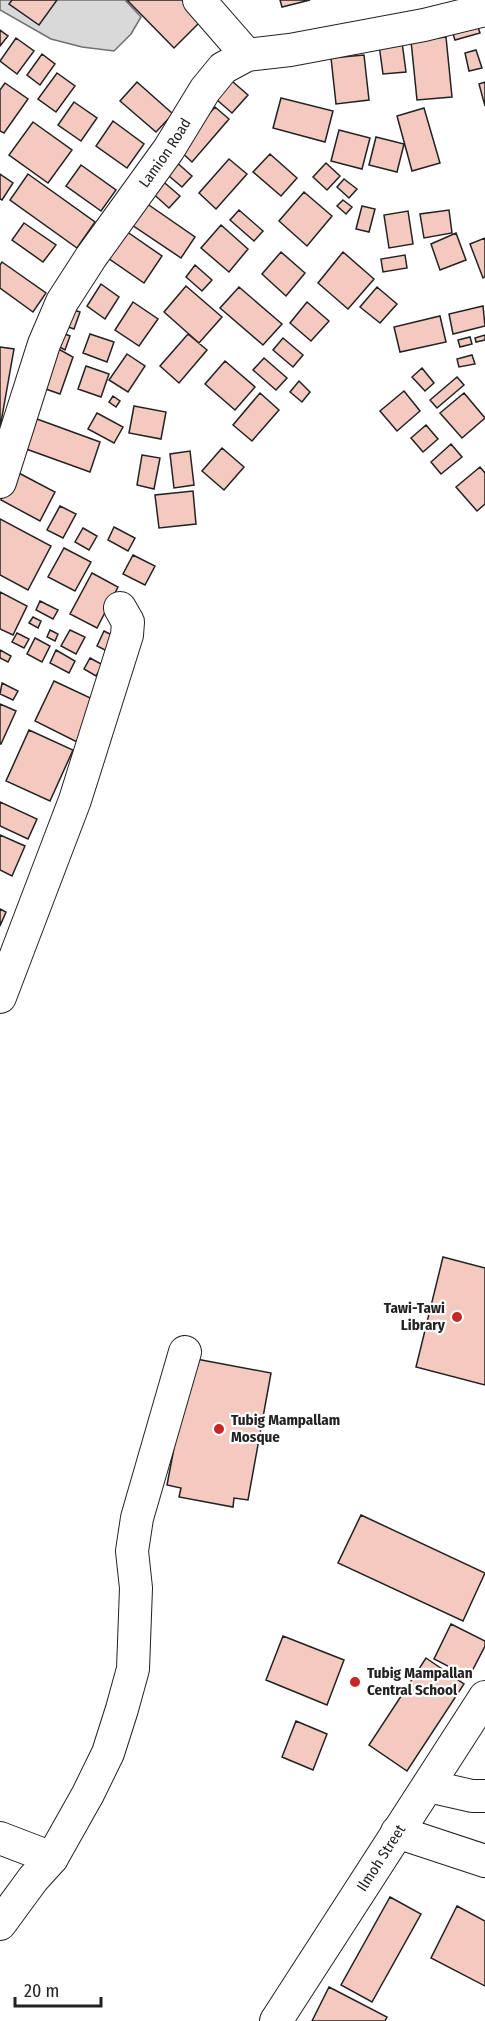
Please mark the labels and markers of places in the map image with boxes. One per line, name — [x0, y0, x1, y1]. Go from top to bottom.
place label: Tawi-Tawi Library — [384, 1299, 446, 1334]
marker: Tawi-Tawi Library — [450, 1310, 464, 1324]
place label: Tubig Mampallam Mosque — [231, 1411, 340, 1446]
marker: Tubig Mampallam Mosque — [212, 1422, 226, 1436]
place label: Tubig Mampallan Central School — [367, 1664, 473, 1699]
marker: Tubig Mampallan Central School — [348, 1675, 362, 1689]

